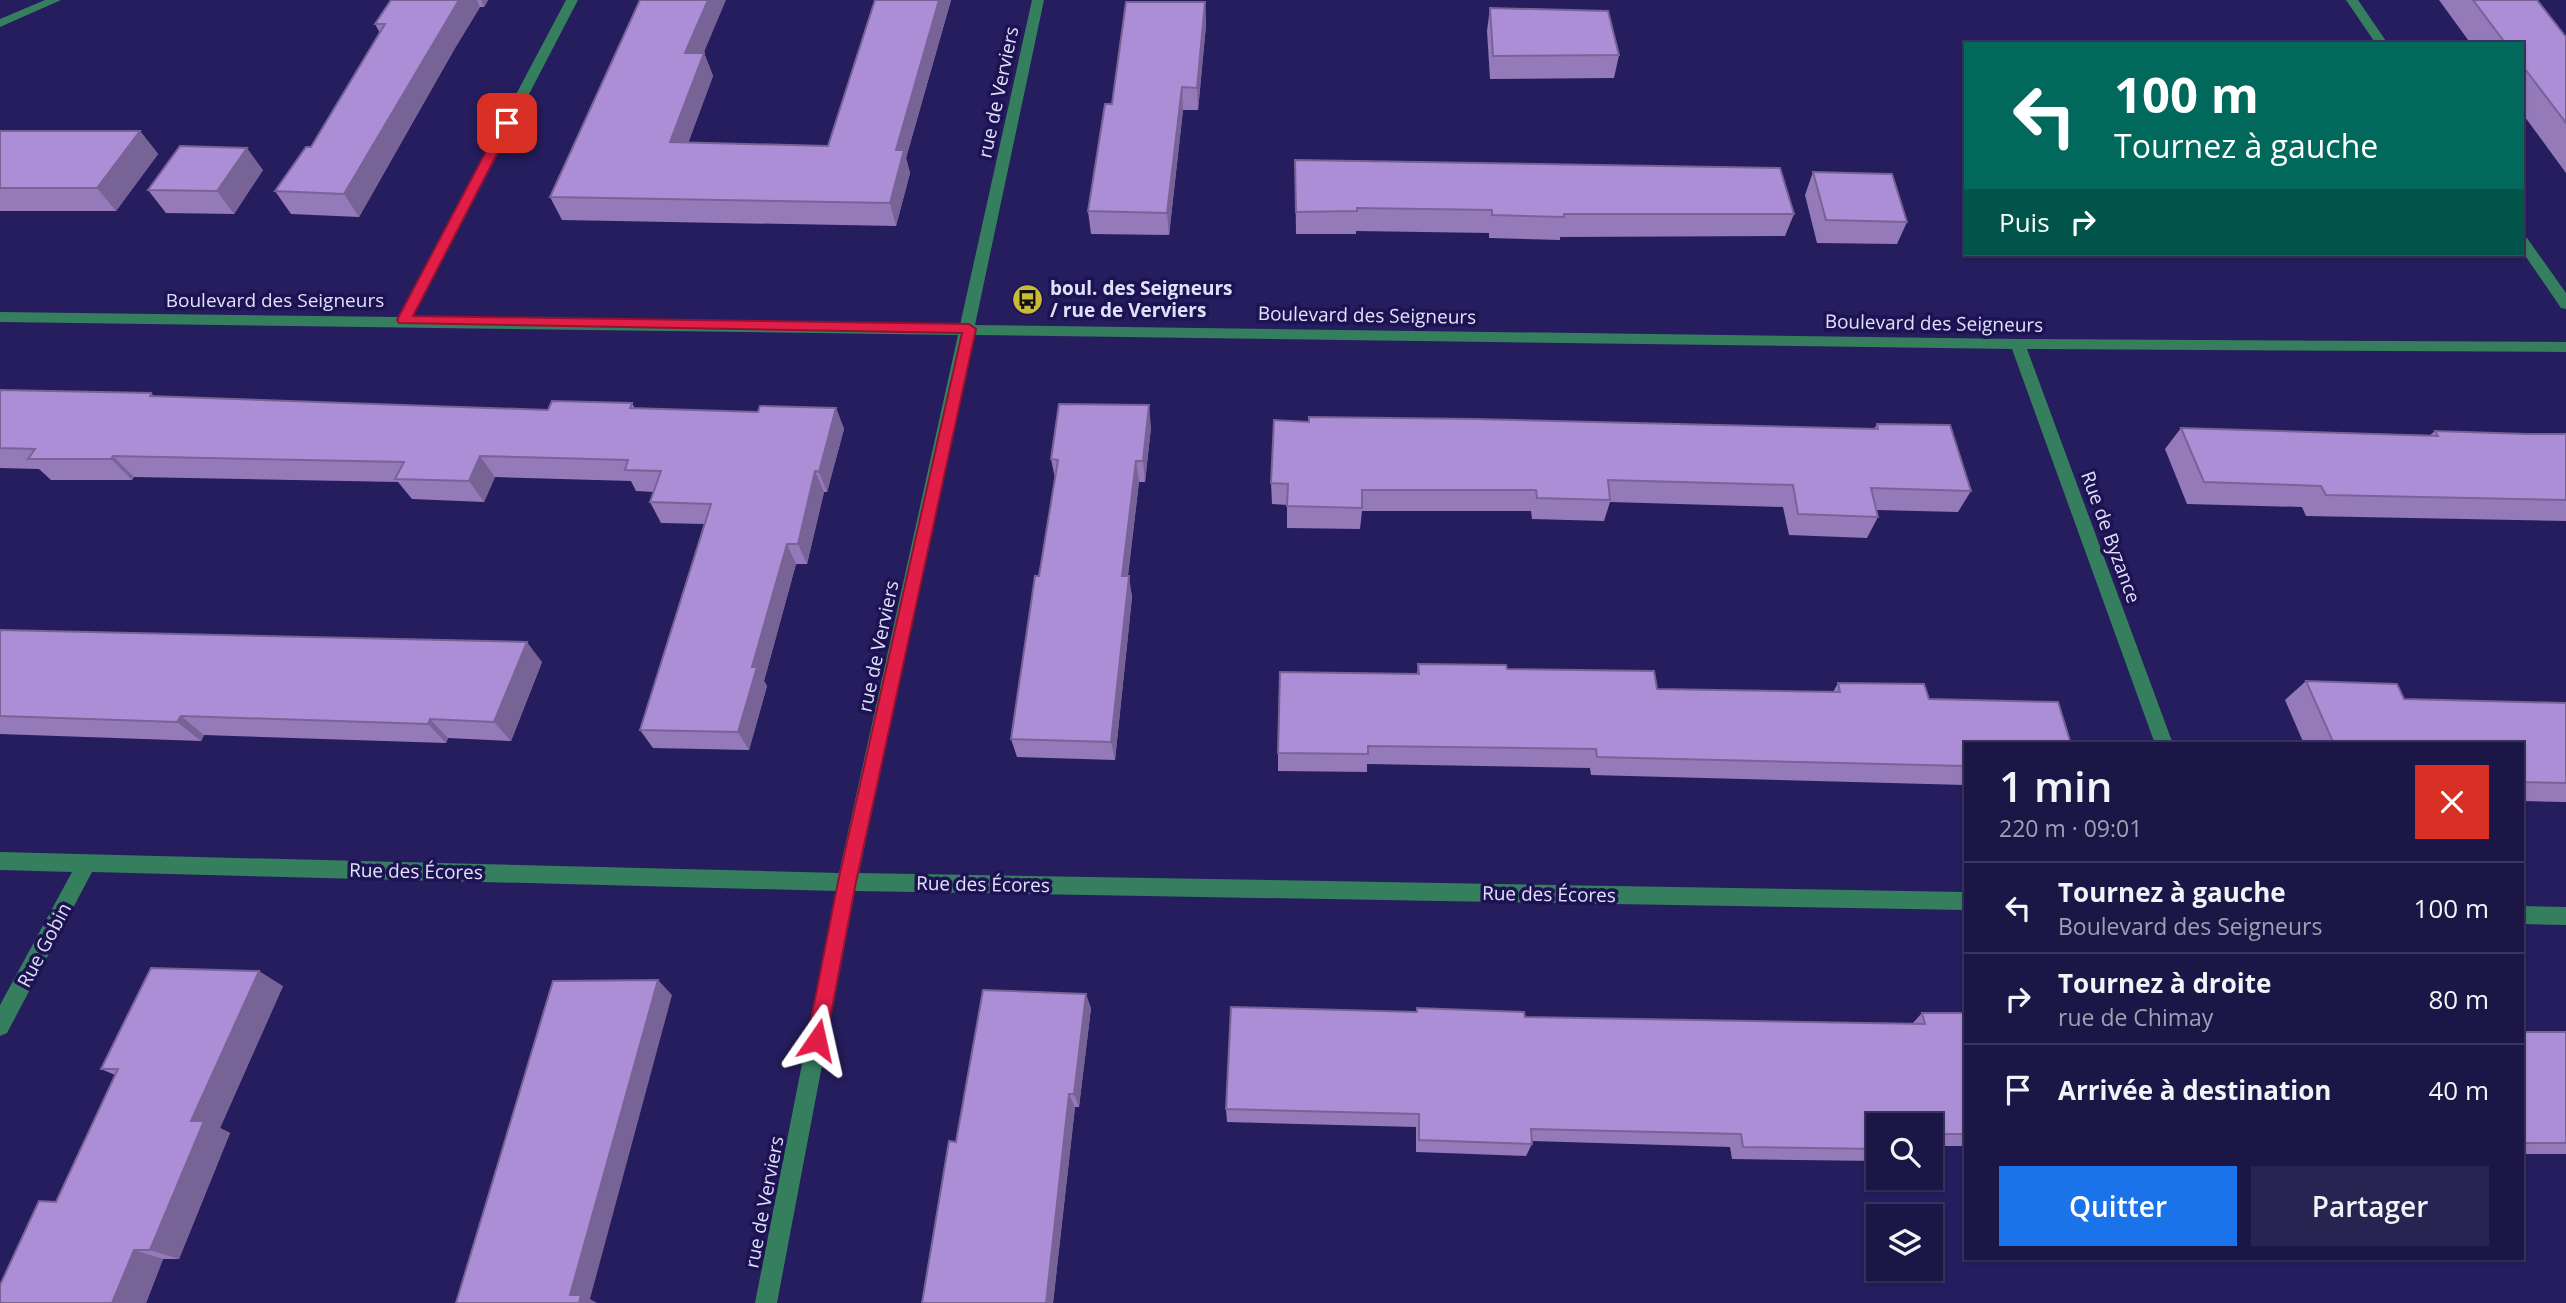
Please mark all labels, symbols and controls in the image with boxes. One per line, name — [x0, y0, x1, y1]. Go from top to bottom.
street label: rue de Verviers — [971, 24, 1025, 160]
text: 100 m — [2114, 61, 2259, 127]
icon: left — [1999, 70, 2090, 161]
pin — [477, 93, 537, 153]
icon: arrive — [488, 104, 526, 142]
text: Tournez à gauche — [2114, 124, 2378, 167]
icon: right — [2064, 203, 2102, 241]
text: Puis — [1999, 204, 2050, 240]
place label: boul. des Seigneurs / rue de Verviers — [1050, 275, 1233, 323]
bus stop icon: boul. des Seigneurs / rue de Verviers — [1010, 282, 1044, 316]
street label: Boulevard des Seigneurs — [166, 287, 384, 313]
street label: Boulevard des Seigneurs — [1258, 300, 1476, 330]
street label: Boulevard des Seigneurs — [1825, 308, 2043, 338]
street label: Rue de Byzance — [2075, 467, 2147, 607]
street label: rue de Verviers — [851, 578, 905, 714]
text: 1 min — [1999, 757, 2112, 814]
button: close — [2415, 765, 2489, 839]
text: 220 m · 09:01 — [1999, 812, 2142, 844]
street label: Rue des Écores — [349, 857, 483, 885]
street label: Rue des Écores — [916, 870, 1050, 898]
text: Tournez à gauche — [2058, 874, 2286, 910]
street label: Rue des Écores — [1482, 880, 1616, 908]
icon: left — [1999, 889, 2037, 927]
text: 100 m — [2414, 890, 2489, 926]
street label: Rue Gobin — [11, 898, 77, 992]
text: Boulevard des Seigneurs — [2058, 910, 2322, 942]
text: Tournez à droite — [2058, 965, 2271, 1001]
icon: right — [1999, 980, 2037, 1018]
text: 80 m — [2428, 981, 2489, 1017]
text: rue de Chimay — [2058, 1001, 2213, 1033]
position arrow — [780, 1003, 854, 1077]
icon: arrive — [1999, 1071, 2037, 1109]
text: Arrivée à destination — [2058, 1072, 2331, 1108]
text: 40 m — [2428, 1072, 2489, 1108]
map controls — [1866, 1113, 1943, 1281]
button: search — [1866, 1113, 1943, 1190]
street label: rue de Verviers — [738, 1134, 790, 1270]
button: Quitter — [1999, 1166, 2237, 1246]
button: Partager — [2251, 1166, 2489, 1246]
button: layers — [1866, 1204, 1943, 1281]

